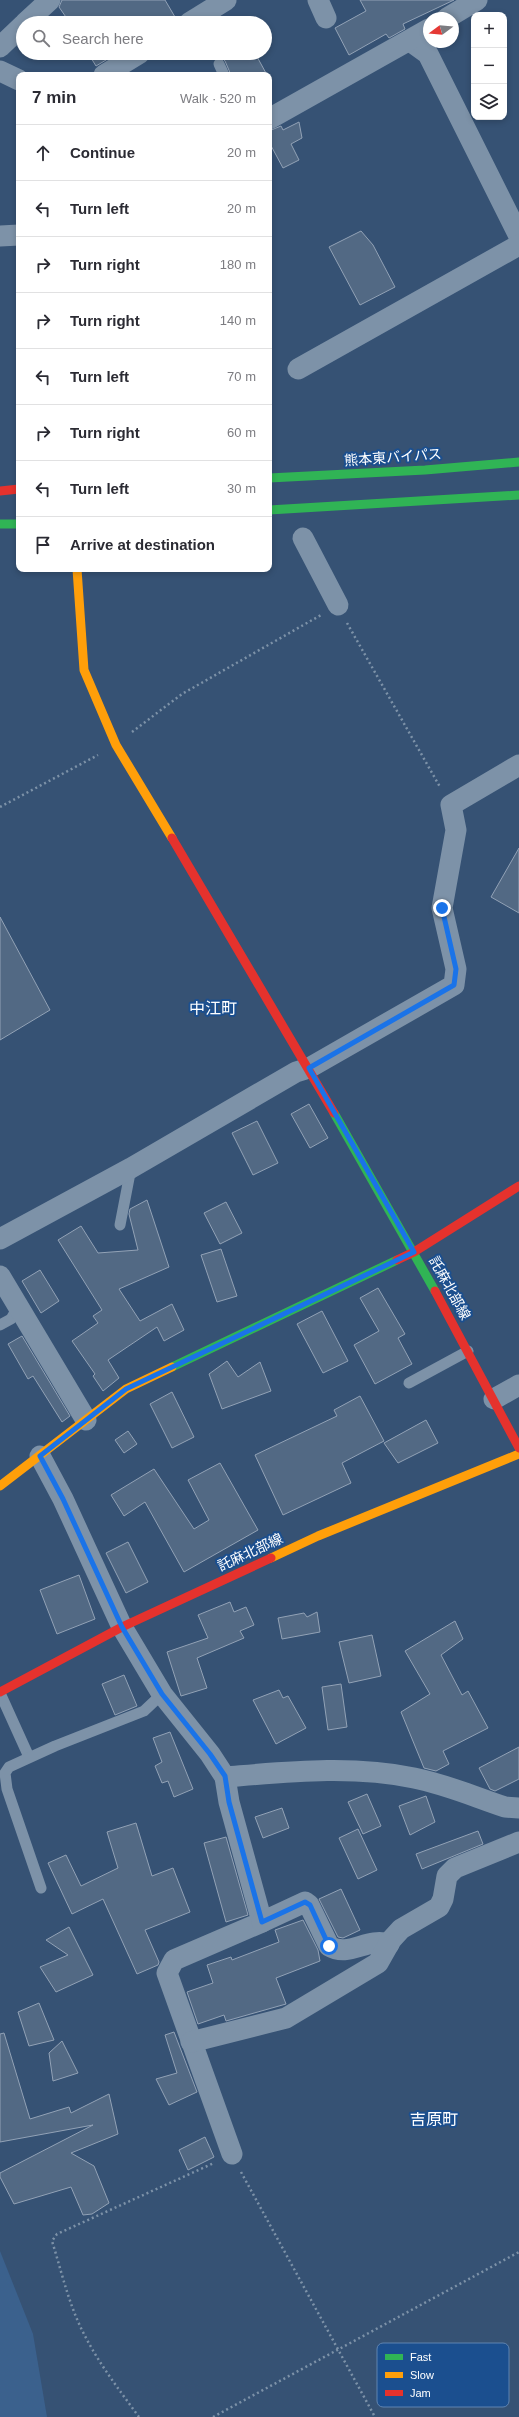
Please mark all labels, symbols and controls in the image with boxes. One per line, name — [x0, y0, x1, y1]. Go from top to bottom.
north arrow — [423, 12, 459, 48]
map controls — [471, 12, 507, 120]
button: + — [471, 12, 507, 48]
search box — [16, 16, 272, 60]
icon: search — [30, 27, 52, 49]
text: Search here — [62, 30, 144, 47]
button: − — [471, 48, 507, 84]
button: layers — [471, 84, 507, 120]
text: 7 min — [32, 88, 76, 107]
text: Walk · 520 m — [180, 91, 256, 106]
icon: ahead — [32, 142, 54, 164]
text: Continue — [70, 144, 135, 161]
text: 20 m — [227, 145, 256, 160]
icon: left — [32, 198, 54, 220]
text: Turn left — [70, 200, 129, 217]
text: 20 m — [227, 201, 256, 216]
icon: right — [32, 254, 54, 276]
text: Turn right — [70, 256, 140, 273]
text: 180 m — [220, 257, 256, 272]
icon: right — [32, 310, 54, 332]
text: Turn right — [70, 312, 140, 329]
text: 140 m — [220, 313, 256, 328]
icon: left — [32, 366, 54, 388]
text: Turn left — [70, 368, 129, 385]
text: 70 m — [227, 369, 256, 384]
icon: right — [32, 422, 54, 444]
text: Turn right — [70, 424, 140, 441]
text: 60 m — [227, 425, 256, 440]
street label: 熊本東バイパス — [344, 446, 442, 468]
icon: left — [32, 478, 54, 500]
text: Turn left — [70, 480, 129, 497]
text: 30 m — [227, 481, 256, 496]
icon: arrive — [32, 534, 54, 556]
text: Arrive at destination — [70, 536, 215, 553]
route end — [433, 899, 451, 917]
district label: 中江町 — [189, 1000, 237, 1017]
street label: 託麻北部線 — [426, 1254, 474, 1322]
street label: 託麻北部線 — [215, 1530, 285, 1574]
route start — [320, 1937, 338, 1955]
district label: 吉原町 — [410, 2111, 458, 2128]
legend — [377, 2343, 509, 2407]
text: Fast — [410, 2351, 431, 2363]
text: Slow — [410, 2369, 434, 2381]
text: Jam — [410, 2387, 431, 2399]

